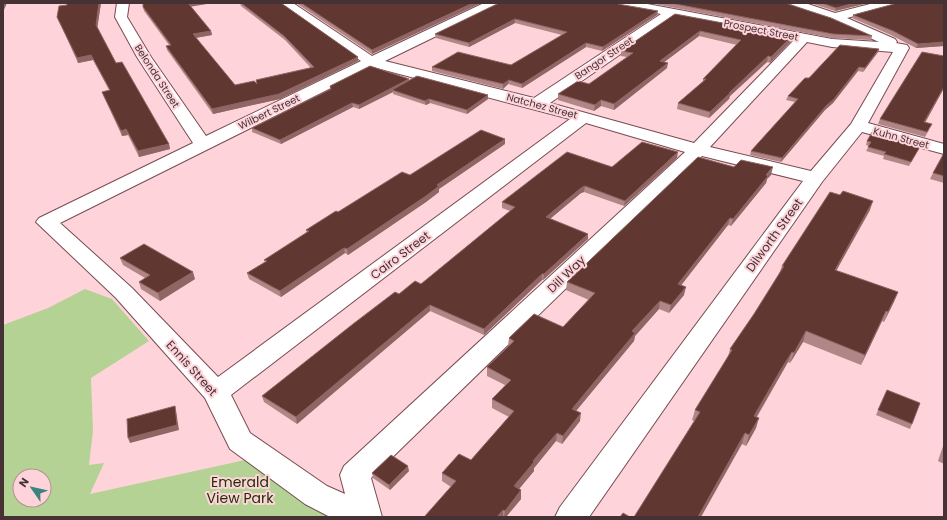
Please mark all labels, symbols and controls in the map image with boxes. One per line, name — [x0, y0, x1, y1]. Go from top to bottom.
street label: Prospect Street — [722, 15, 800, 45]
street label: Bangor Street — [572, 33, 637, 83]
street label: Belonda Street — [131, 41, 183, 111]
street label: Natchez Street — [505, 89, 579, 123]
street label: Wilbert Street — [236, 90, 303, 133]
street label: Kuhn Street — [871, 123, 931, 153]
street label: Dilworth Street — [742, 195, 806, 275]
street label: Cairo Street — [367, 227, 433, 283]
street label: Dill Way — [543, 251, 589, 296]
street label: Ennis Street — [163, 337, 221, 399]
north arrow — [12, 468, 52, 508]
park label: Emerald View Park — [207, 472, 274, 508]
text: N — [15, 475, 33, 490]

